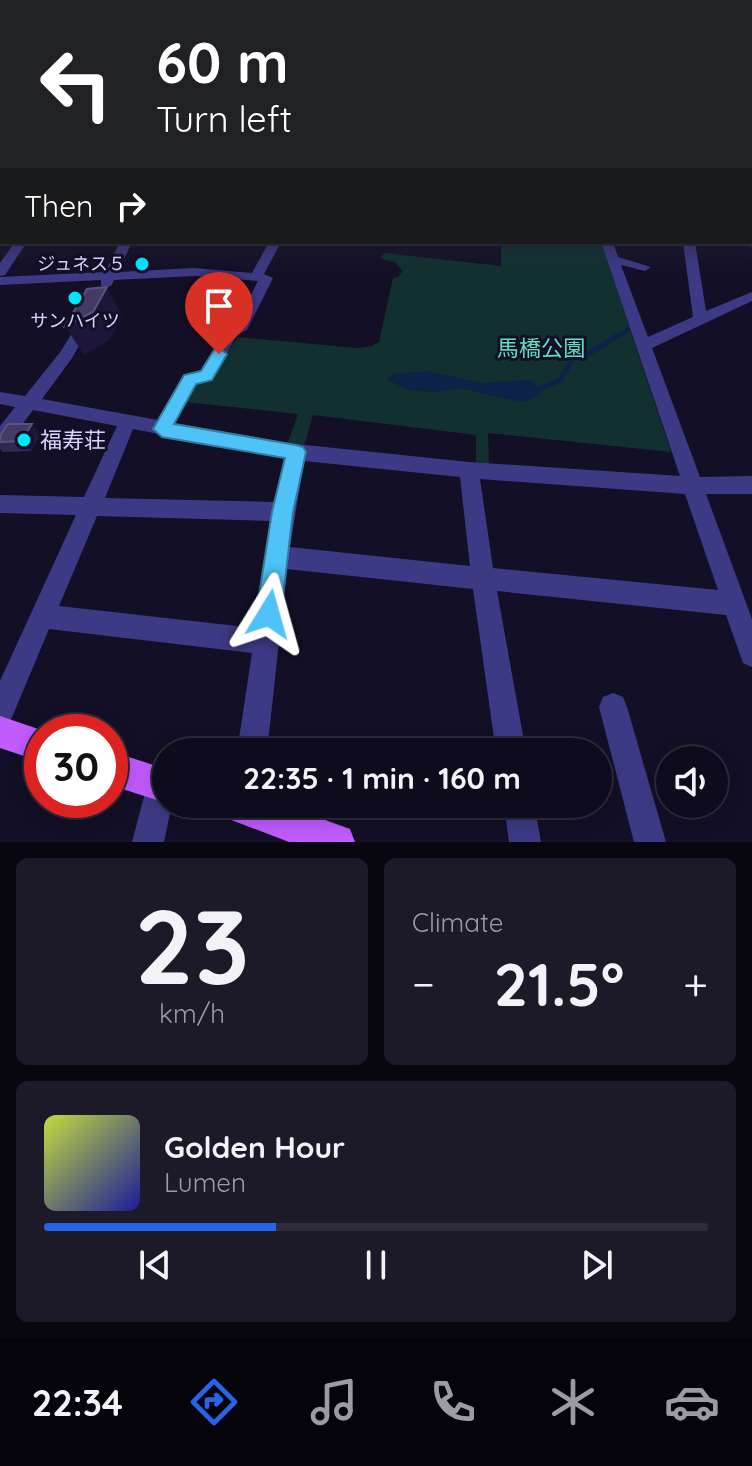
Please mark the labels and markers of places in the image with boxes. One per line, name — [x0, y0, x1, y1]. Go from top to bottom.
place label: ジュネス５ — [37, 252, 126, 275]
marker: ジュネス５ — [133, 255, 151, 273]
pin — [185, 272, 253, 354]
marker: サンハイツ — [66, 289, 84, 307]
place label: サンハイツ — [30, 309, 120, 332]
place label: 福寿荘 — [40, 426, 106, 454]
marker: 福寿荘 — [15, 431, 33, 449]

